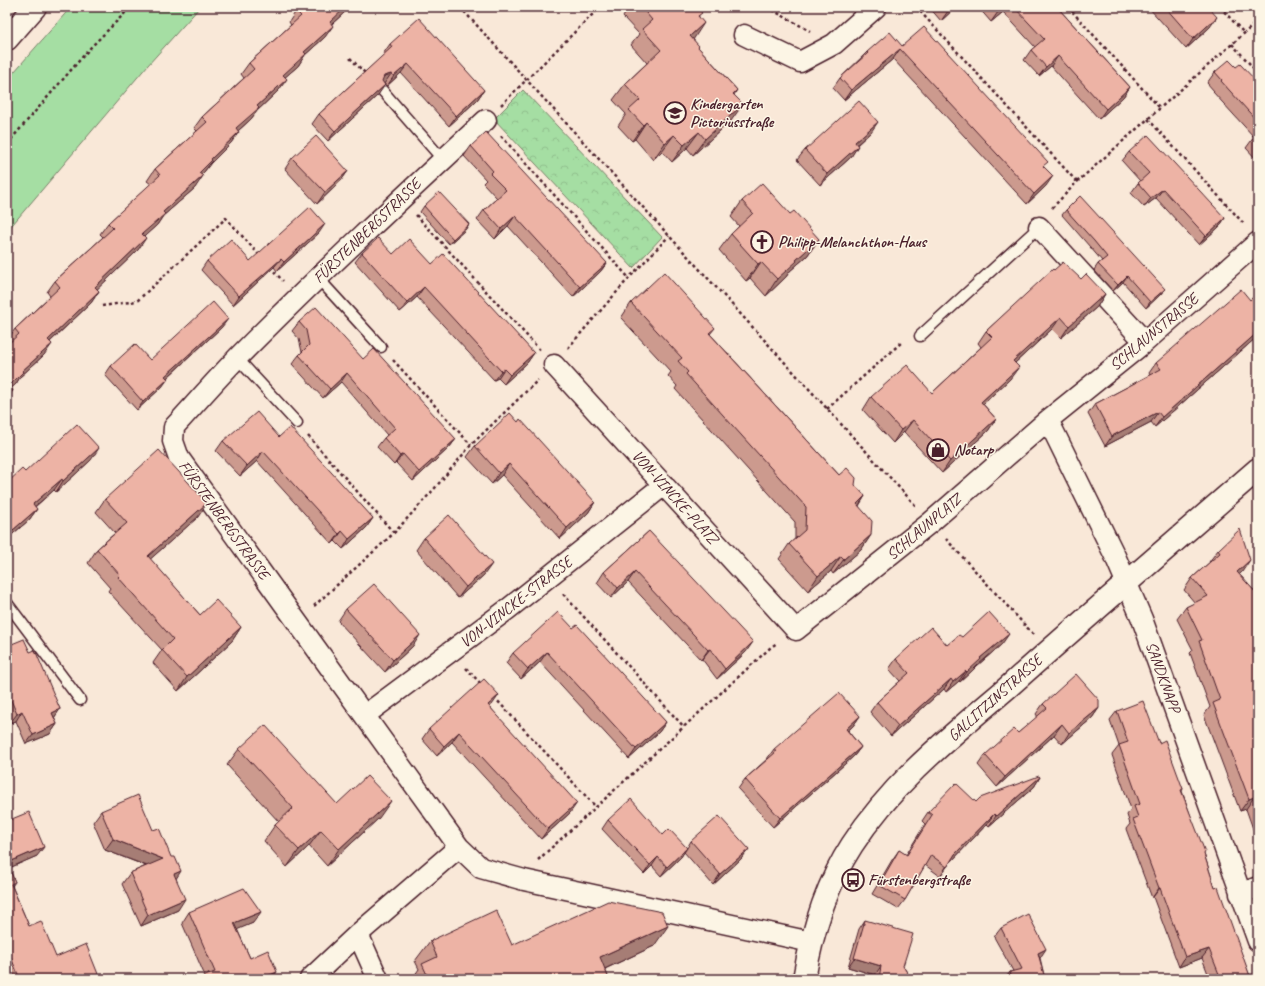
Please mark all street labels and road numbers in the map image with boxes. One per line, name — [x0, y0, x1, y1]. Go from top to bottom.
street label: FÜRSTENBERGSTRASSE — [309, 173, 427, 288]
street label: SCHLAUNSTRASSE — [1105, 287, 1204, 375]
street label: VON-VINCKE-PLATZ — [628, 446, 724, 550]
street label: FÜRSTENBERGSTRASSE — [174, 457, 275, 585]
street label: SCHLAUNPLATZ — [882, 488, 968, 564]
street label: VON-VINCKE-STRASSE — [456, 551, 578, 652]
street label: SANDKNAPP — [1141, 639, 1186, 718]
street label: GALLITZINSTRASSE — [944, 649, 1048, 746]

